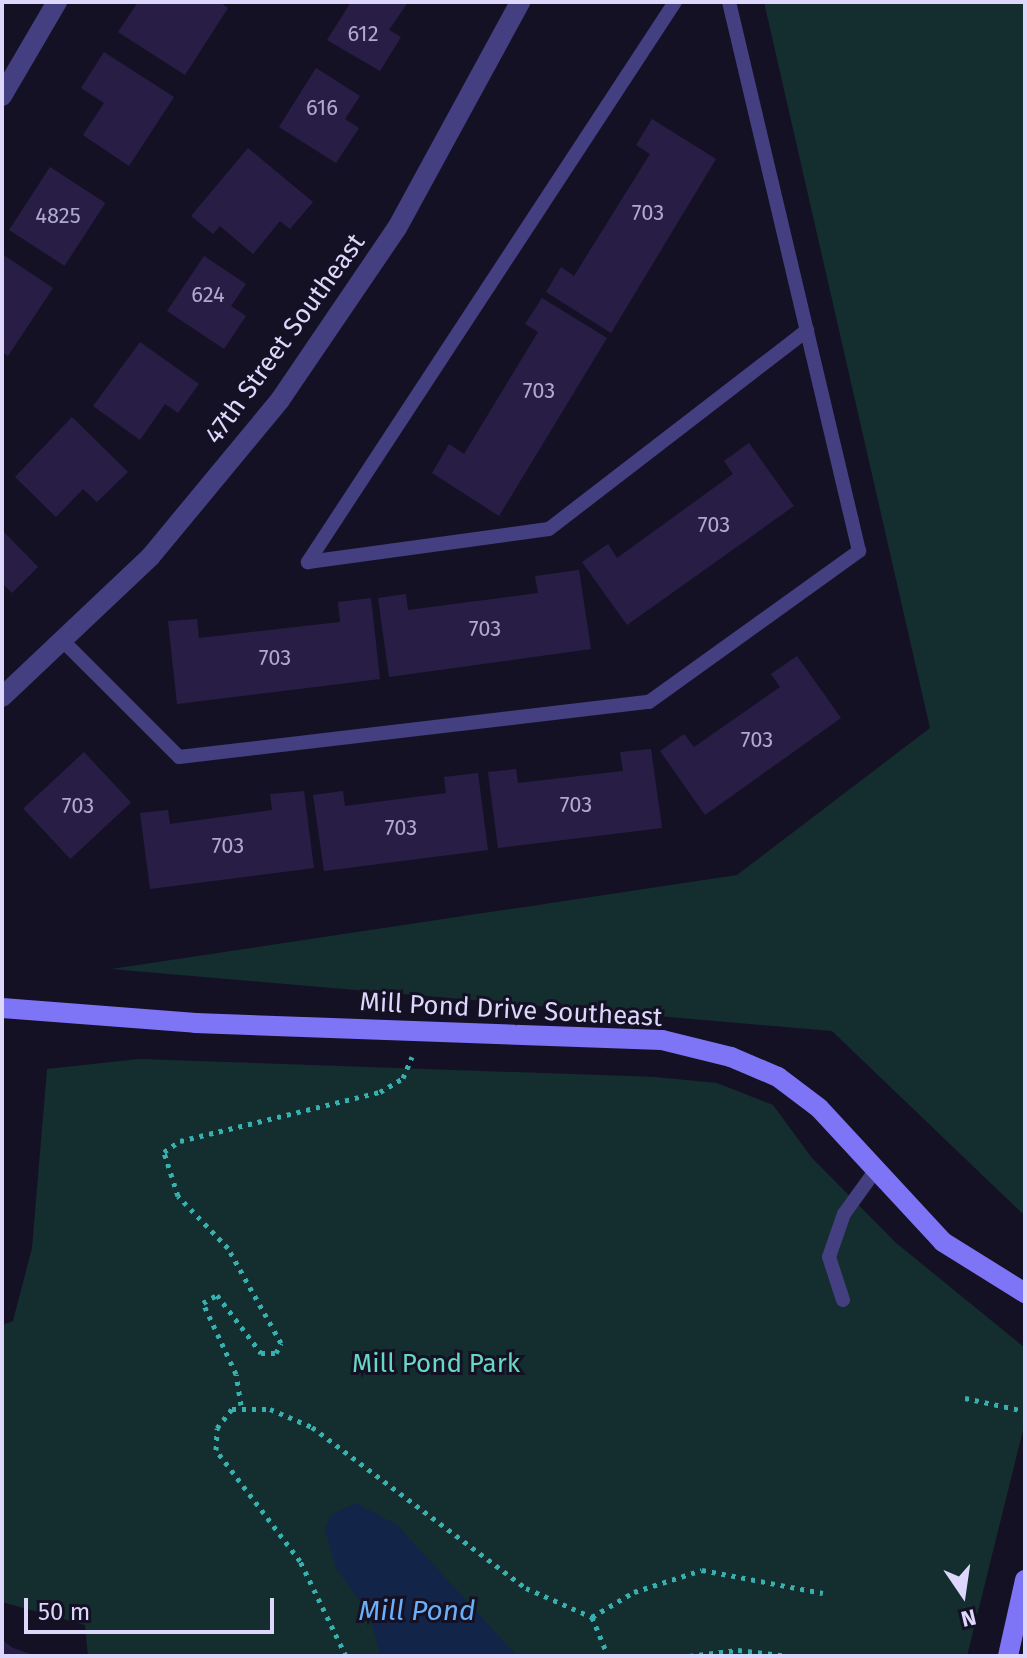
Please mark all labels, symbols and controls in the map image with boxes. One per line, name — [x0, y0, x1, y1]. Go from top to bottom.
house number: 612 — [347, 21, 379, 47]
house number: 616 — [306, 95, 338, 121]
house number: 703 — [632, 200, 664, 226]
house number: 4825 — [35, 203, 81, 229]
street label: 47th Street Southeast — [198, 228, 372, 450]
house number: 624 — [191, 282, 225, 308]
house number: 703 — [523, 378, 555, 404]
house number: 703 — [698, 512, 730, 538]
house number: 703 — [469, 616, 501, 642]
house number: 703 — [259, 645, 291, 671]
house number: 703 — [741, 727, 773, 753]
house number: 703 — [560, 792, 592, 818]
house number: 703 — [62, 793, 94, 819]
house number: 703 — [385, 815, 417, 841]
house number: 703 — [212, 833, 244, 859]
street label: Mill Pond Drive Southeast — [359, 986, 663, 1034]
park label: Mill Pond Park — [352, 1348, 520, 1380]
north arrow — [923, 1554, 1003, 1634]
scale bar — [28, 1582, 278, 1632]
water label: Mill Pond — [359, 1594, 475, 1628]
text: 50 m — [38, 1598, 90, 1626]
text: N — [958, 1603, 979, 1633]

